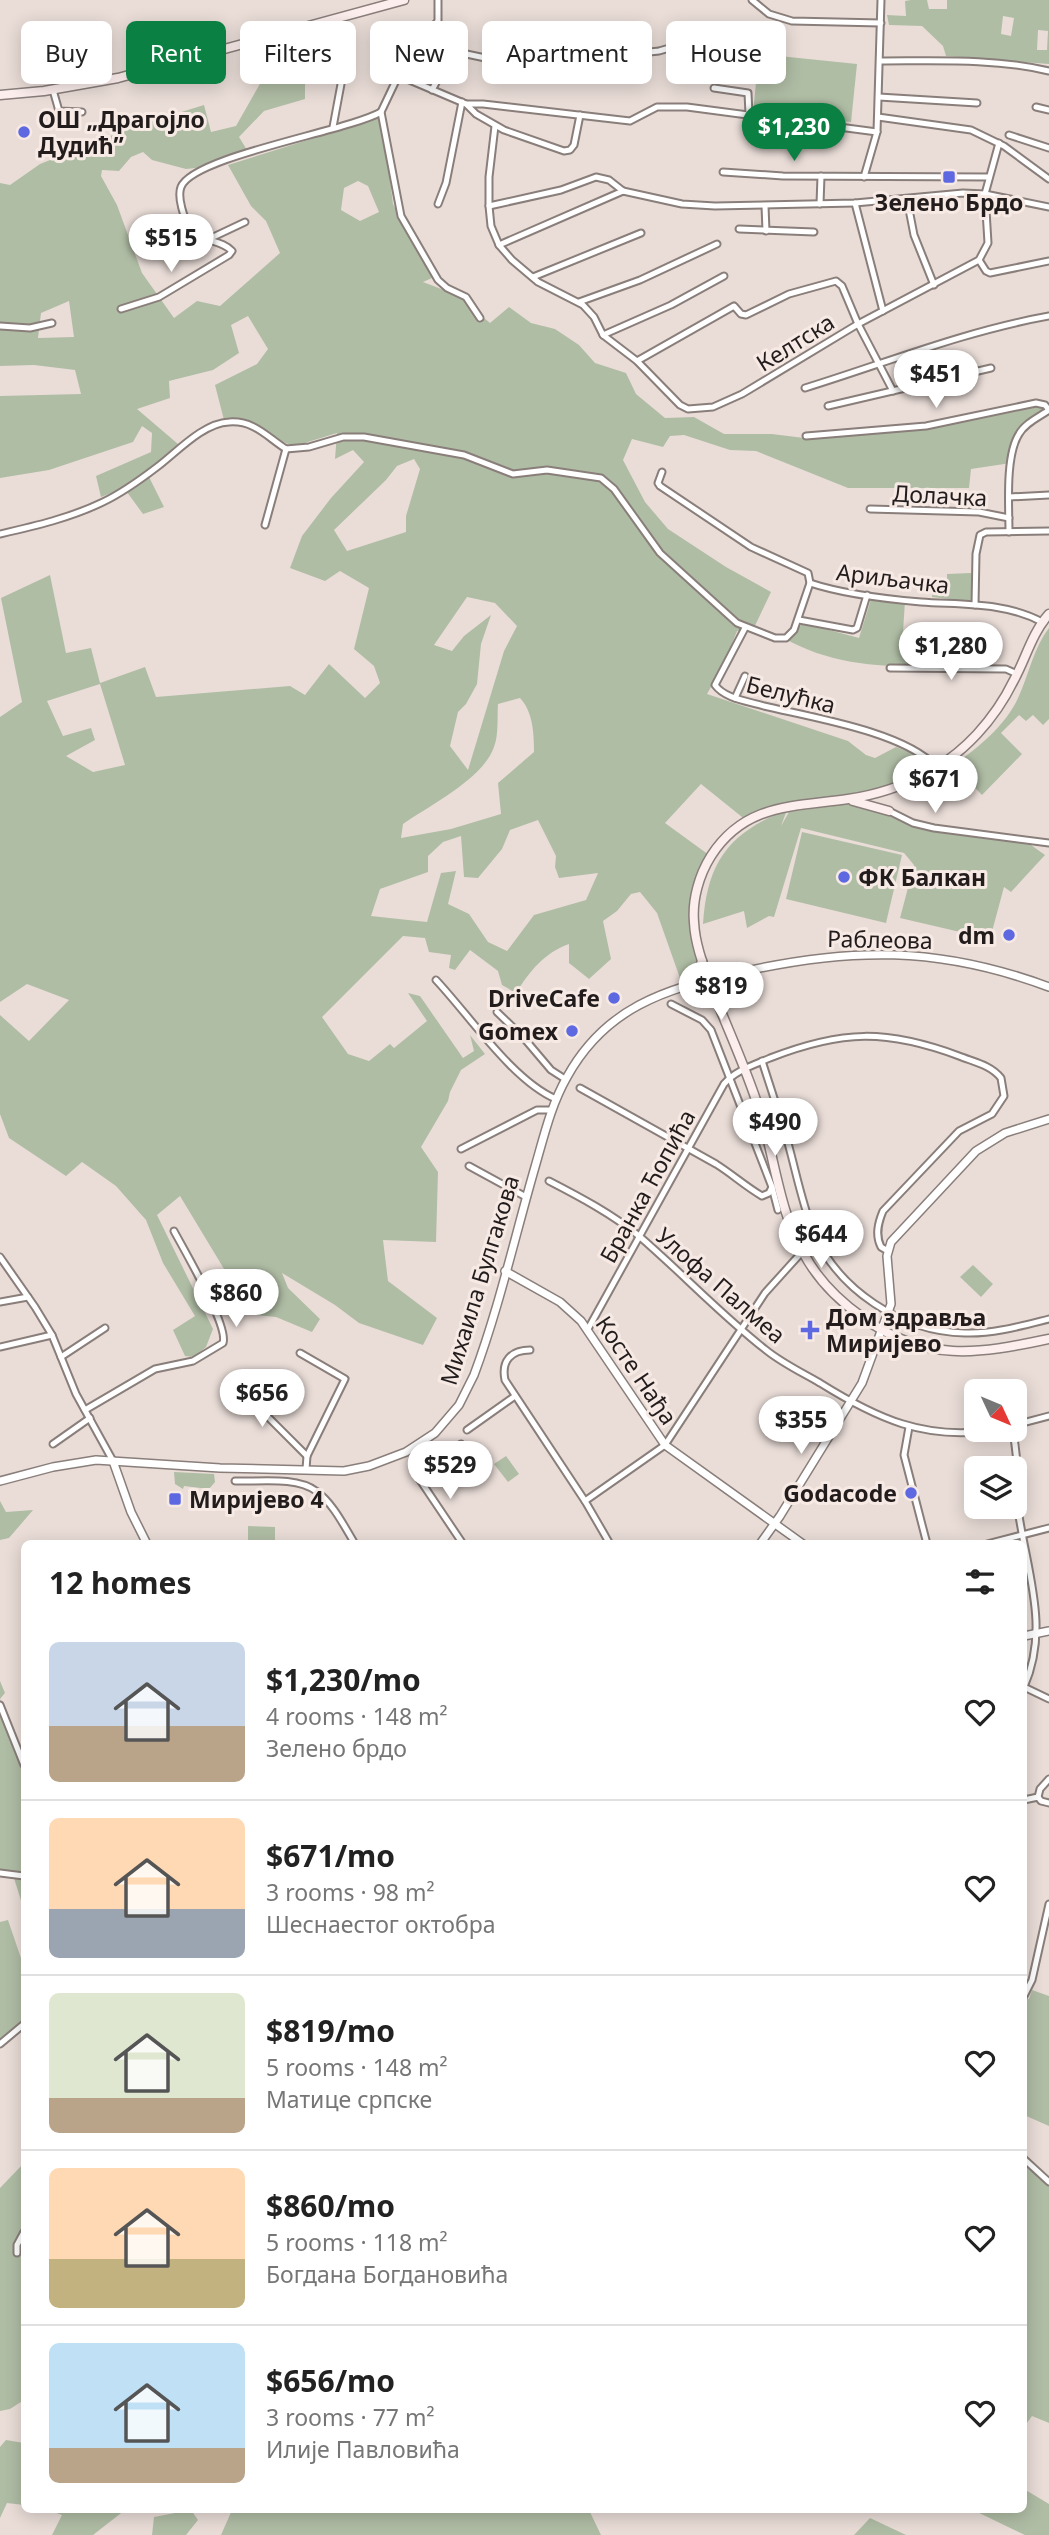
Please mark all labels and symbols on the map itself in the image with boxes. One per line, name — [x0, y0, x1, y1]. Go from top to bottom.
place label: ОШ „Драгојло Дудић” — [38, 103, 205, 161]
pin: $1,230 — [737, 104, 851, 163]
marker: ОШ „Драгојло Дудић” — [16, 124, 32, 140]
marker: Зелено Брдо — [941, 169, 957, 185]
place label: Зелено Брдо — [875, 186, 1023, 218]
pin: $515 — [130, 215, 212, 274]
street label: Келтска — [750, 306, 840, 378]
pin: $451 — [895, 350, 977, 410]
street label: Долачка — [892, 477, 988, 513]
street label: Ариљачка — [835, 555, 951, 601]
pin: $1,280 — [894, 622, 1008, 682]
street label: Белућка — [743, 667, 839, 721]
pin: $671 — [894, 756, 976, 815]
place label: ФК Балкан — [858, 861, 986, 893]
marker: ФК Балкан — [836, 869, 852, 885]
place label: dm — [958, 919, 995, 951]
street label: Раблеова — [827, 922, 933, 956]
marker: dm — [1001, 927, 1017, 943]
pin: $819 — [680, 962, 762, 1022]
place label: DriveCafe — [488, 982, 600, 1014]
marker: DriveCafe — [606, 990, 622, 1006]
place label: Gomex — [478, 1015, 559, 1047]
marker: Gomex — [564, 1023, 580, 1039]
pin: $490 — [734, 1098, 816, 1158]
street label: Бранка Ћопића — [592, 1104, 702, 1268]
street label: Михаила Булгакова — [432, 1171, 526, 1389]
pin: $644 — [780, 1210, 862, 1270]
street label: Улофа Палмеа — [649, 1220, 793, 1350]
pin: $860 — [195, 1270, 277, 1329]
place label: Дом здравља Миријево — [826, 1301, 986, 1359]
street label: Косте Нађа — [589, 1309, 685, 1431]
marker: Дом здравља Миријево — [800, 1320, 820, 1340]
pin: $656 — [221, 1370, 303, 1429]
north arrow — [964, 1379, 1027, 1442]
pin: $355 — [760, 1396, 842, 1456]
pin: $529 — [409, 1442, 491, 1501]
place label: Godacode — [783, 1477, 897, 1509]
place label: Миријево 4 — [189, 1483, 324, 1515]
marker: Godacode — [903, 1485, 919, 1501]
marker: Миријево 4 — [167, 1491, 183, 1507]

